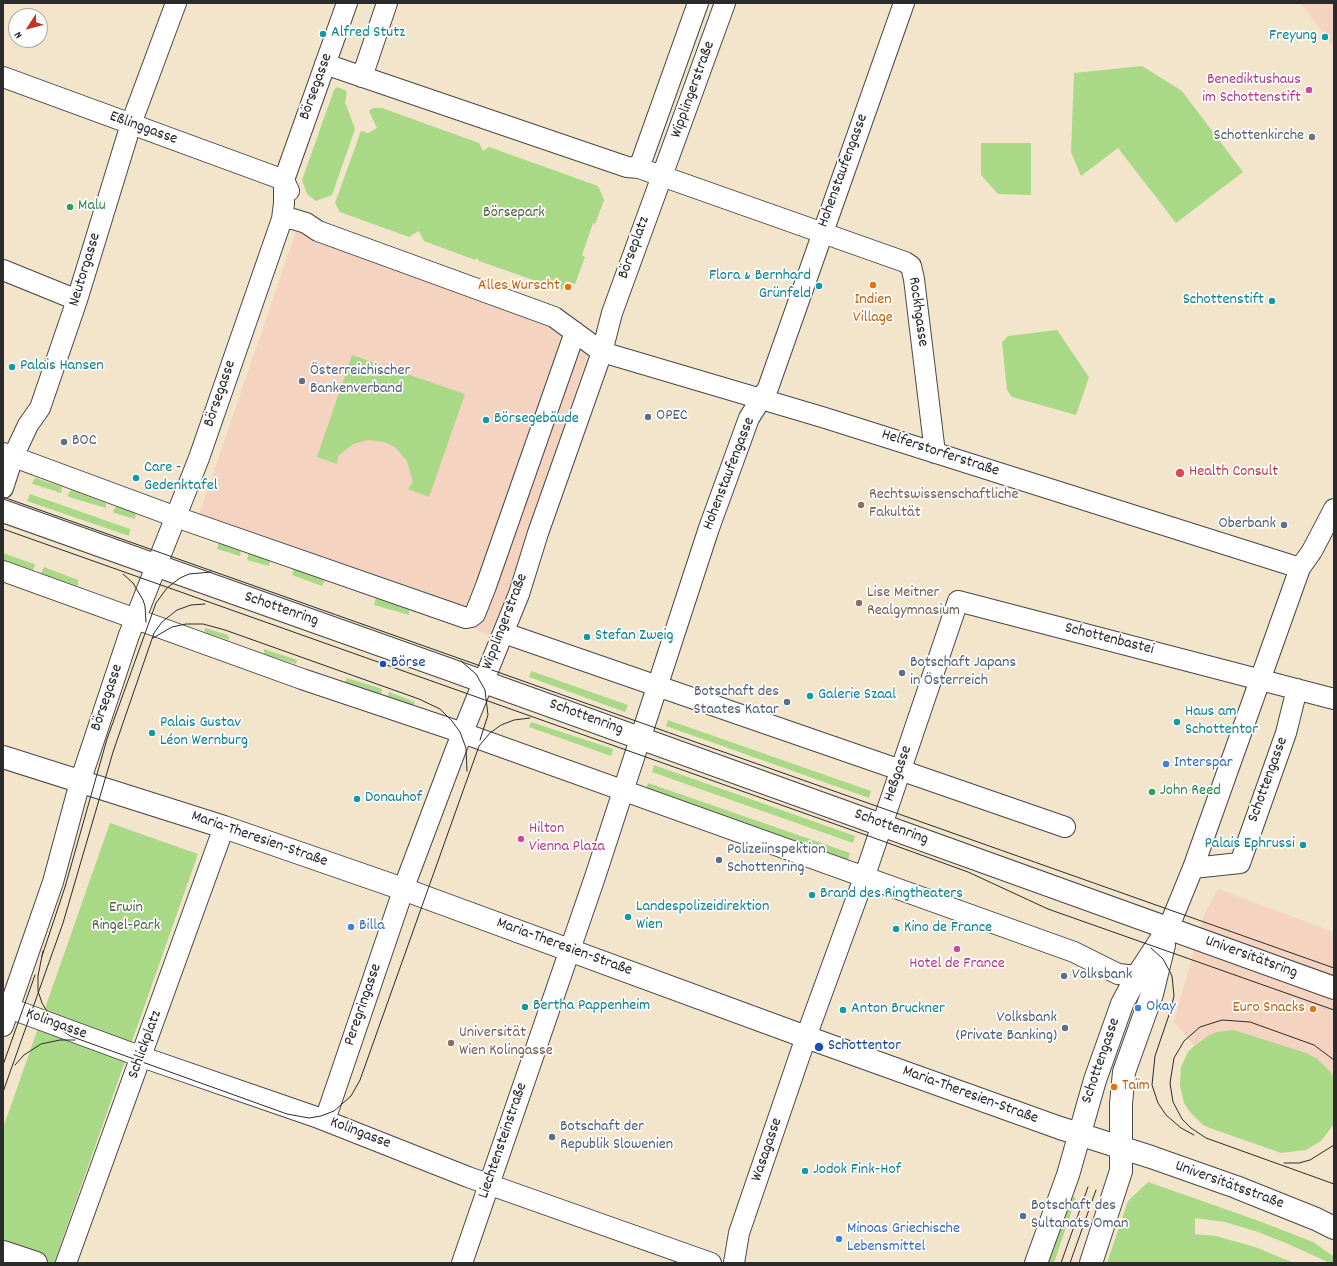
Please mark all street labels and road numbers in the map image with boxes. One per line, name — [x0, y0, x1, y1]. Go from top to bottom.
street label: Wipplingerstraße — [668, 39, 720, 141]
street label: Börsegasse — [296, 51, 338, 123]
street label: Eßlinggasse — [106, 108, 180, 150]
street label: Hohenstaufengasse — [815, 112, 873, 230]
street label: Börseplatz — [615, 214, 655, 282]
street label: Neutorgasse — [66, 231, 106, 309]
street label: Rockhgasse — [903, 276, 931, 348]
street label: Börsegasse — [201, 358, 241, 430]
street label: Hohenstaufengasse — [700, 415, 760, 533]
street label: Helferstorferstraße — [879, 426, 1001, 482]
street label: Wipplingerstraße — [479, 571, 533, 673]
street label: Schottenring — [241, 588, 321, 632]
street label: Schottenbastei — [1062, 620, 1156, 660]
street label: Börsegasse — [88, 662, 128, 734]
street label: Schottenring — [546, 696, 626, 740]
street label: Schottengasse — [1245, 735, 1293, 825]
street label: Heßgasse — [881, 744, 917, 804]
street label: Schottenring — [851, 806, 931, 850]
street label: Maria-Theresien-Straße — [188, 808, 330, 872]
street label: Maria-Theresien-Straße — [493, 915, 635, 981]
street label: Universitätsring — [1202, 932, 1300, 984]
street label: Peregringasse — [341, 961, 387, 1049]
street label: Kolingasse — [23, 1005, 89, 1045]
street label: Schlickplatz — [125, 1008, 167, 1082]
street label: Schottengasse — [1078, 1016, 1126, 1106]
street label: Maria-Theresien-Straße — [899, 1063, 1041, 1129]
street label: Liechtensteinstraße — [475, 1081, 533, 1201]
street label: Kolingasse — [327, 1114, 393, 1154]
street label: Wasagasse — [748, 1116, 788, 1184]
street label: Universitätsstraße — [1172, 1157, 1286, 1215]

